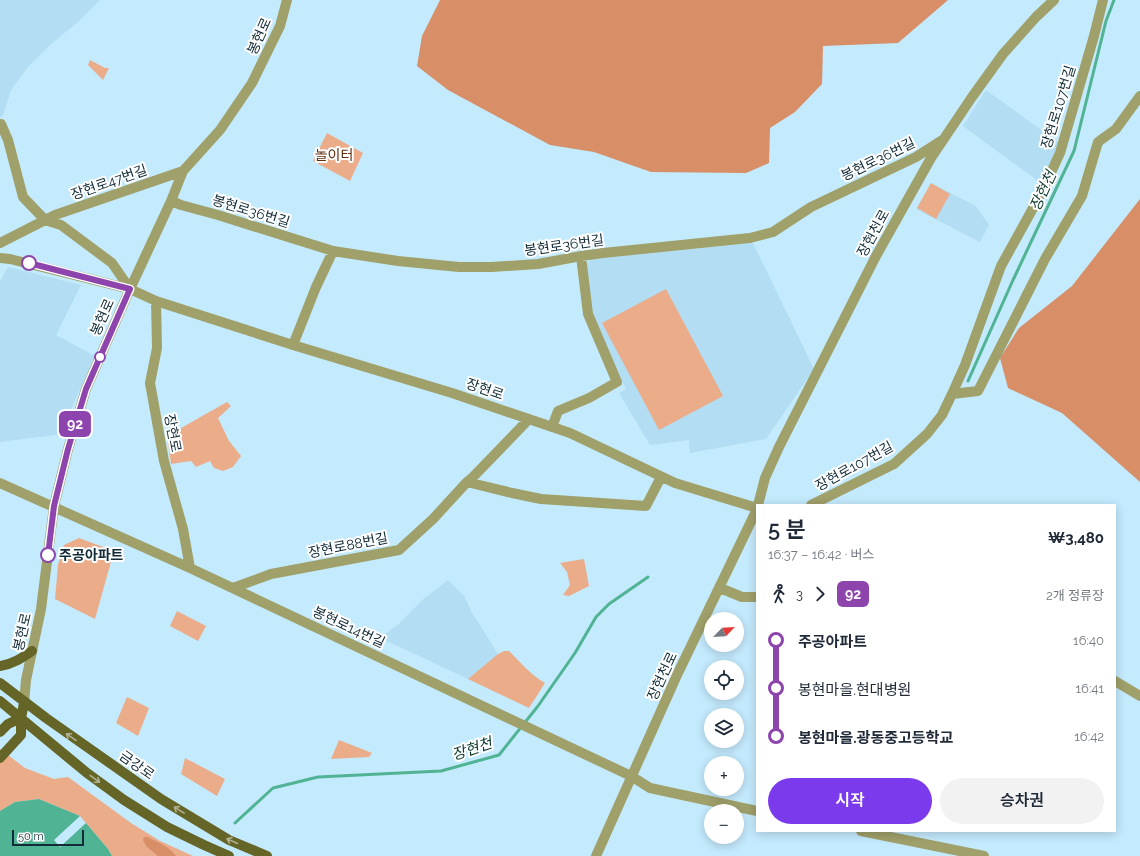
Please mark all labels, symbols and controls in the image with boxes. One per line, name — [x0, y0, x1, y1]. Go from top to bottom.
street label: 봉현로 — [244, 15, 274, 57]
street label: 장현로107번길 — [1038, 63, 1078, 151]
street label: 봉현로36번길 — [838, 134, 918, 184]
park label: 놀이터 — [315, 147, 353, 163]
street label: 장현로47번길 — [69, 161, 149, 203]
water label: 장현천 — [1026, 166, 1061, 214]
street label: 봉현로36번길 — [210, 192, 292, 230]
street label: 장현천로 — [854, 206, 893, 259]
street label: 봉현로36번길 — [523, 231, 605, 259]
unlabelled marker — [21, 255, 37, 271]
street label: 봉현로 — [87, 296, 117, 338]
unlabelled marker — [94, 351, 106, 363]
street label: 장현로 — [464, 375, 506, 403]
line badge: 92 — [57, 411, 93, 437]
street label: 장현로 — [161, 413, 185, 454]
text: 92 — [67, 416, 83, 432]
street label: 장현로107번길 — [812, 438, 896, 494]
text: 5 분 — [768, 516, 806, 542]
street label: 장현로88번길 — [307, 529, 389, 561]
text: ₩3,480 — [1048, 529, 1104, 547]
marker: 주공아파트 — [40, 547, 56, 563]
place label: 주공아파트 — [59, 547, 124, 563]
text: 16:37 – 16:42 · 버스 — [768, 547, 874, 562]
icon: walk — [768, 583, 790, 605]
icon: forward — [809, 583, 831, 605]
text: 92 — [845, 586, 861, 602]
text: 3 — [796, 587, 803, 602]
text: 2개 정류장 — [1046, 588, 1104, 603]
street label: 봉현로14번길 — [310, 603, 388, 651]
street label: 봉현로 — [10, 611, 34, 653]
north arrow — [704, 612, 744, 652]
map controls — [704, 612, 744, 844]
text: 주공아파트 — [798, 633, 867, 651]
text: 16:40 — [1073, 633, 1104, 648]
street label: 장현천로 — [644, 649, 680, 703]
button: locate — [704, 660, 744, 700]
text: 봉현마을.현대병원 — [798, 681, 911, 699]
text: 16:41 — [1075, 681, 1104, 696]
button: layers — [704, 708, 744, 748]
text: 봉현마을.광동중고등학교 — [798, 729, 953, 747]
text: 16:42 — [1074, 729, 1104, 744]
one-way arrow — [66, 733, 77, 741]
water label: 장현천 — [450, 733, 497, 764]
street label: 금강로 — [117, 747, 158, 783]
button: + — [704, 756, 744, 796]
one-way arrow — [89, 775, 100, 783]
button: 시작 — [768, 778, 932, 824]
button: 승차권 — [940, 778, 1104, 824]
button: − — [704, 804, 744, 844]
one-way arrow — [174, 806, 185, 814]
scale bar — [12, 828, 84, 847]
text: 50 m — [18, 830, 44, 843]
one-way arrow — [227, 837, 239, 844]

